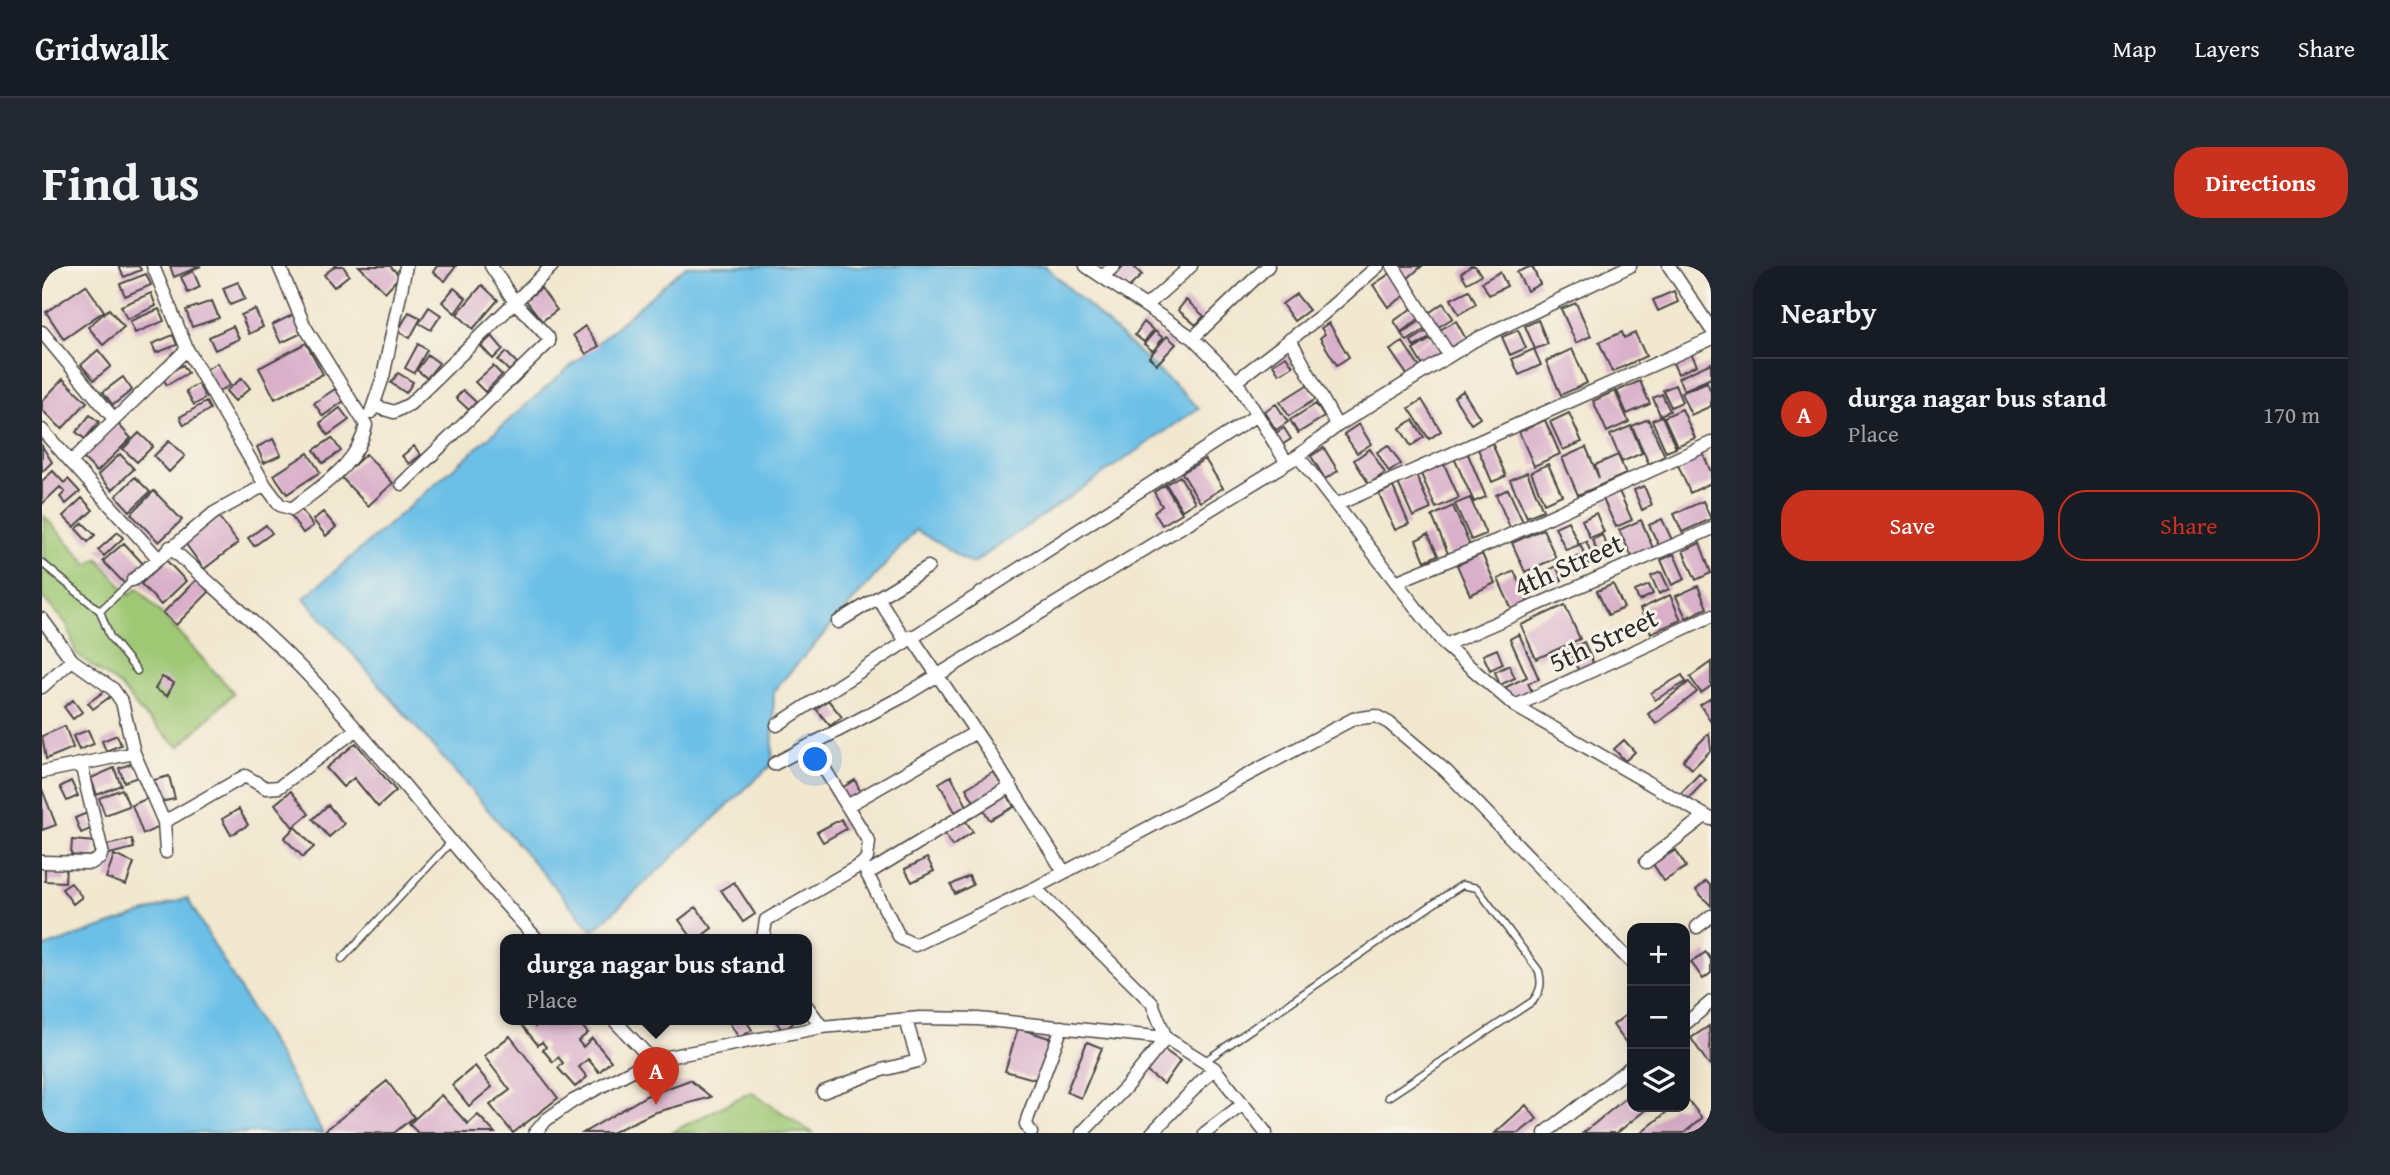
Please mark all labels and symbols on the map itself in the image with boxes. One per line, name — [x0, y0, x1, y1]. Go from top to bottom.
street label: 4th Street — [1507, 522, 1629, 606]
street label: 5th Street — [1542, 596, 1664, 682]
your location — [798, 742, 832, 776]
pin: A — [633, 1047, 679, 1105]

